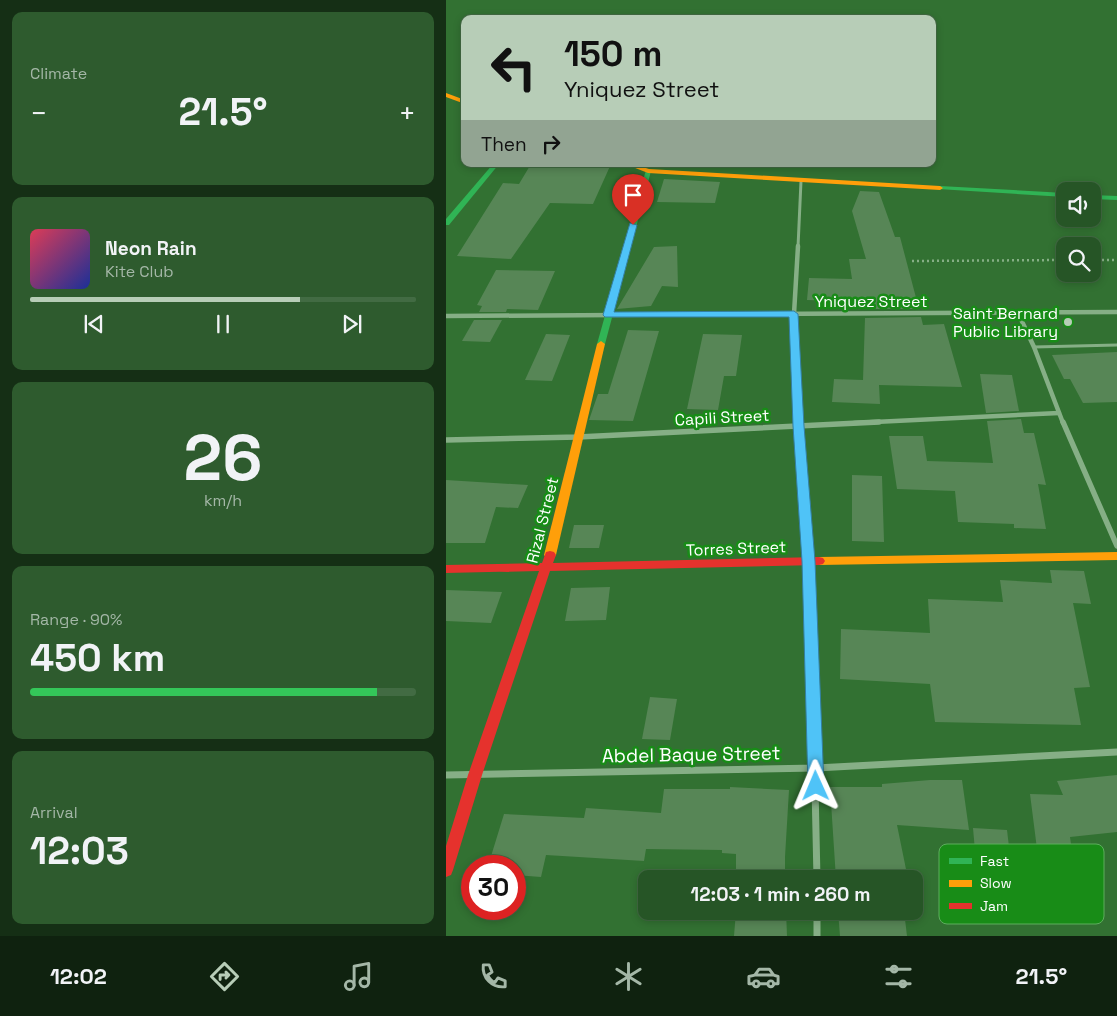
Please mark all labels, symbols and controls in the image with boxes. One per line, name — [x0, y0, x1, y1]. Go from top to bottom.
text: 150 m — [564, 32, 662, 76]
icon: left — [481, 35, 546, 100]
text: Climate — [30, 63, 87, 84]
text: Yniquez Street — [564, 75, 719, 103]
text: 21.5° — [179, 88, 267, 136]
text: − — [30, 95, 47, 131]
text: + — [399, 95, 416, 131]
icon: right — [537, 130, 565, 158]
text: Then — [481, 132, 527, 157]
pin — [612, 174, 654, 225]
icon: arrive — [619, 181, 647, 209]
map controls — [1056, 182, 1101, 282]
button: sound — [1056, 182, 1101, 227]
text: Neon Rain — [105, 236, 197, 261]
button: search — [1056, 237, 1101, 282]
text: Kite Club — [105, 261, 174, 282]
street label: Yniquez Street — [814, 291, 928, 312]
place label: Saint Bernard Public Library — [953, 303, 1058, 342]
icon: previous — [80, 310, 108, 338]
icon: pause — [209, 310, 237, 338]
icon: next — [338, 310, 366, 338]
marker: Saint Bernard Public Library — [1062, 316, 1074, 328]
street label: Capili Street — [674, 405, 770, 430]
text: 26 — [184, 416, 262, 499]
street label: Rizal Street — [522, 475, 563, 566]
text: km/h — [204, 490, 242, 511]
street label: Torres Street — [685, 536, 787, 561]
text: Range · 90% — [30, 609, 122, 630]
text: 450 km — [30, 634, 165, 682]
street label: Abdel Baque Street — [602, 740, 780, 769]
position arrow — [789, 759, 841, 811]
text: Arrival — [30, 802, 78, 823]
text: 12:03 — [30, 827, 129, 875]
legend — [939, 844, 1104, 924]
text: Fast — [980, 852, 1009, 870]
speed limit sign: 30 — [461, 855, 526, 920]
text: Slow — [980, 874, 1012, 892]
text: 12:03 · 1 min · 260 m — [691, 882, 870, 907]
text: Jam — [980, 897, 1008, 915]
icon: directions — [207, 959, 242, 994]
icon: music — [341, 959, 376, 994]
icon: phone — [476, 959, 511, 994]
icon: climate — [611, 959, 646, 994]
icon: car — [746, 959, 781, 994]
icon: filters — [881, 959, 916, 994]
text: 12:02 — [50, 962, 107, 990]
text: 21.5° — [1016, 962, 1067, 990]

